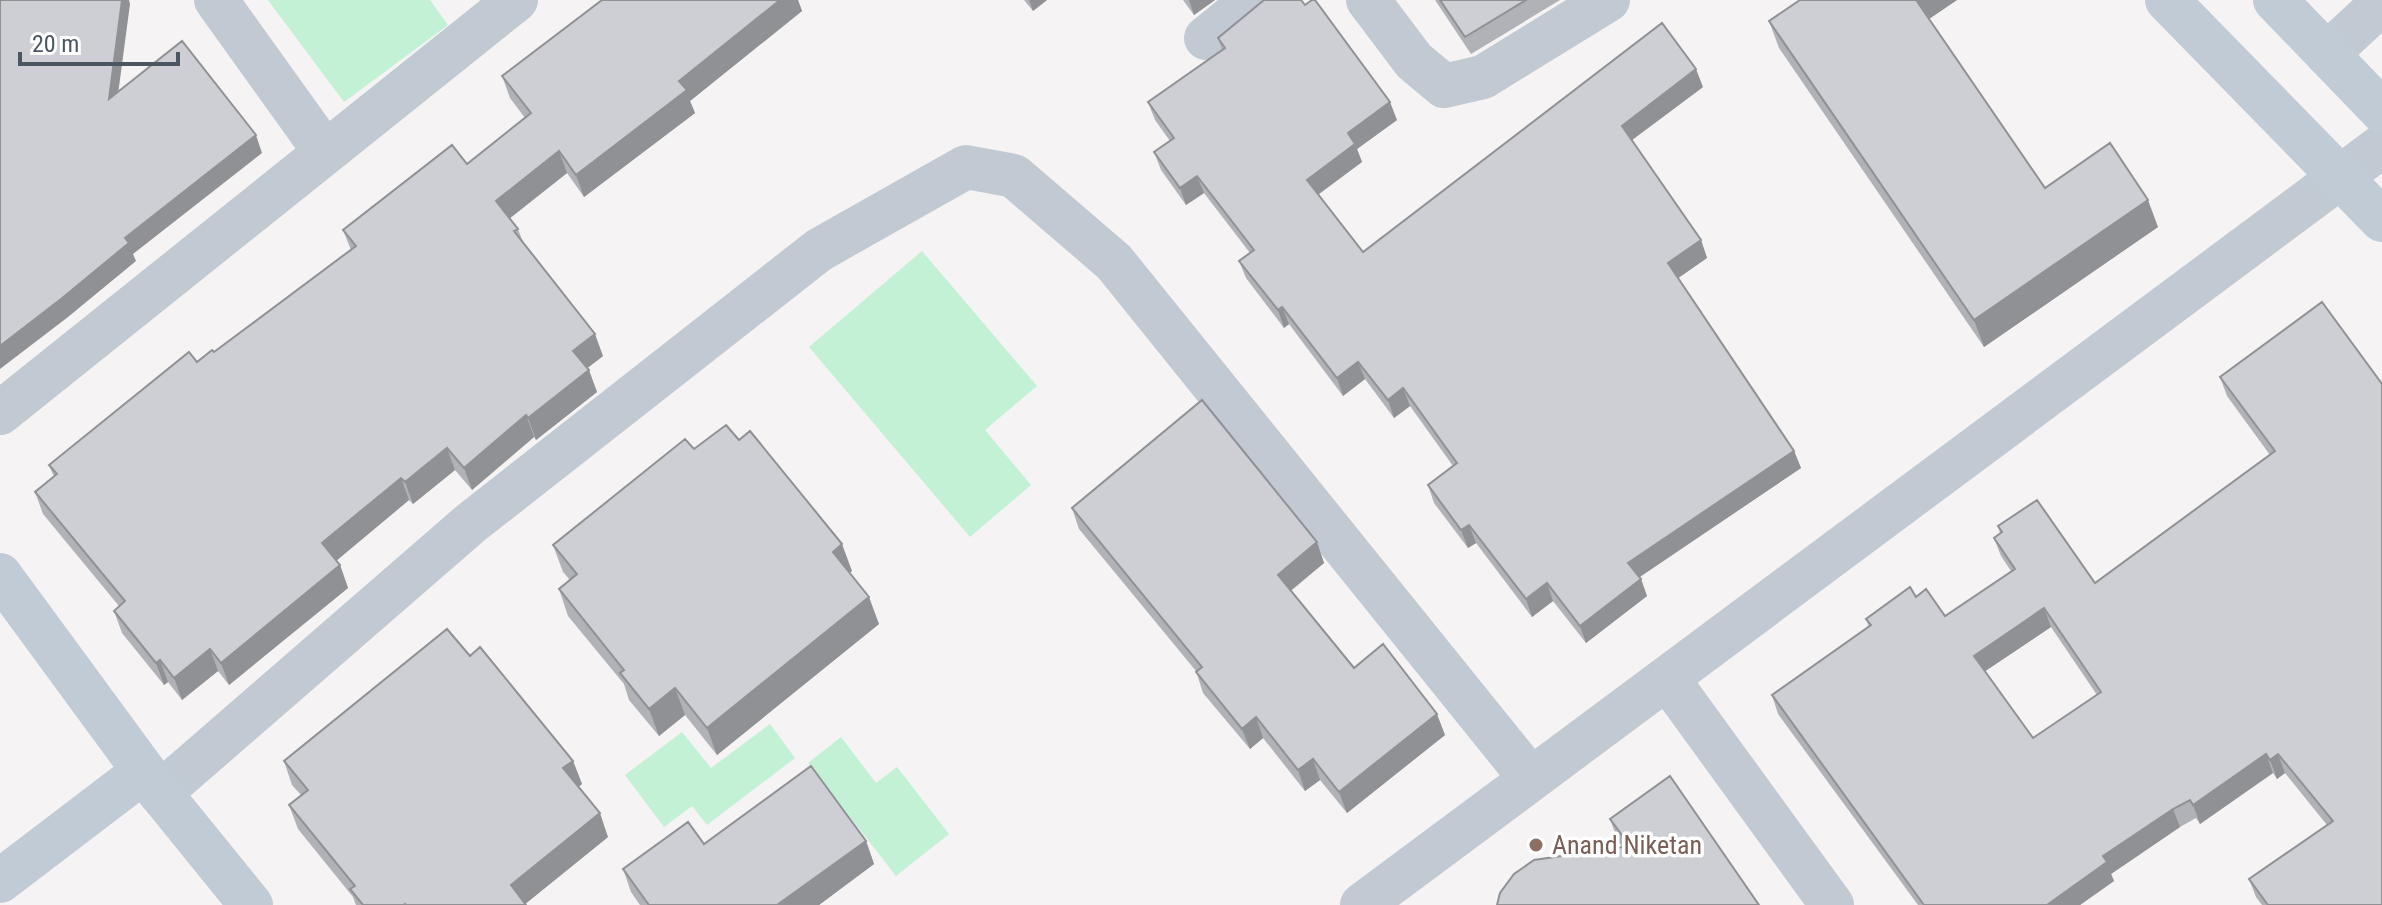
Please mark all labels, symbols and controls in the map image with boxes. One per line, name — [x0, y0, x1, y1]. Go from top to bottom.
scale bar — [20, 16, 178, 66]
text: 20 m — [32, 30, 79, 58]
place label: Anand Niketan — [1552, 830, 1702, 860]
marker: Anand Niketan — [1527, 836, 1545, 854]

